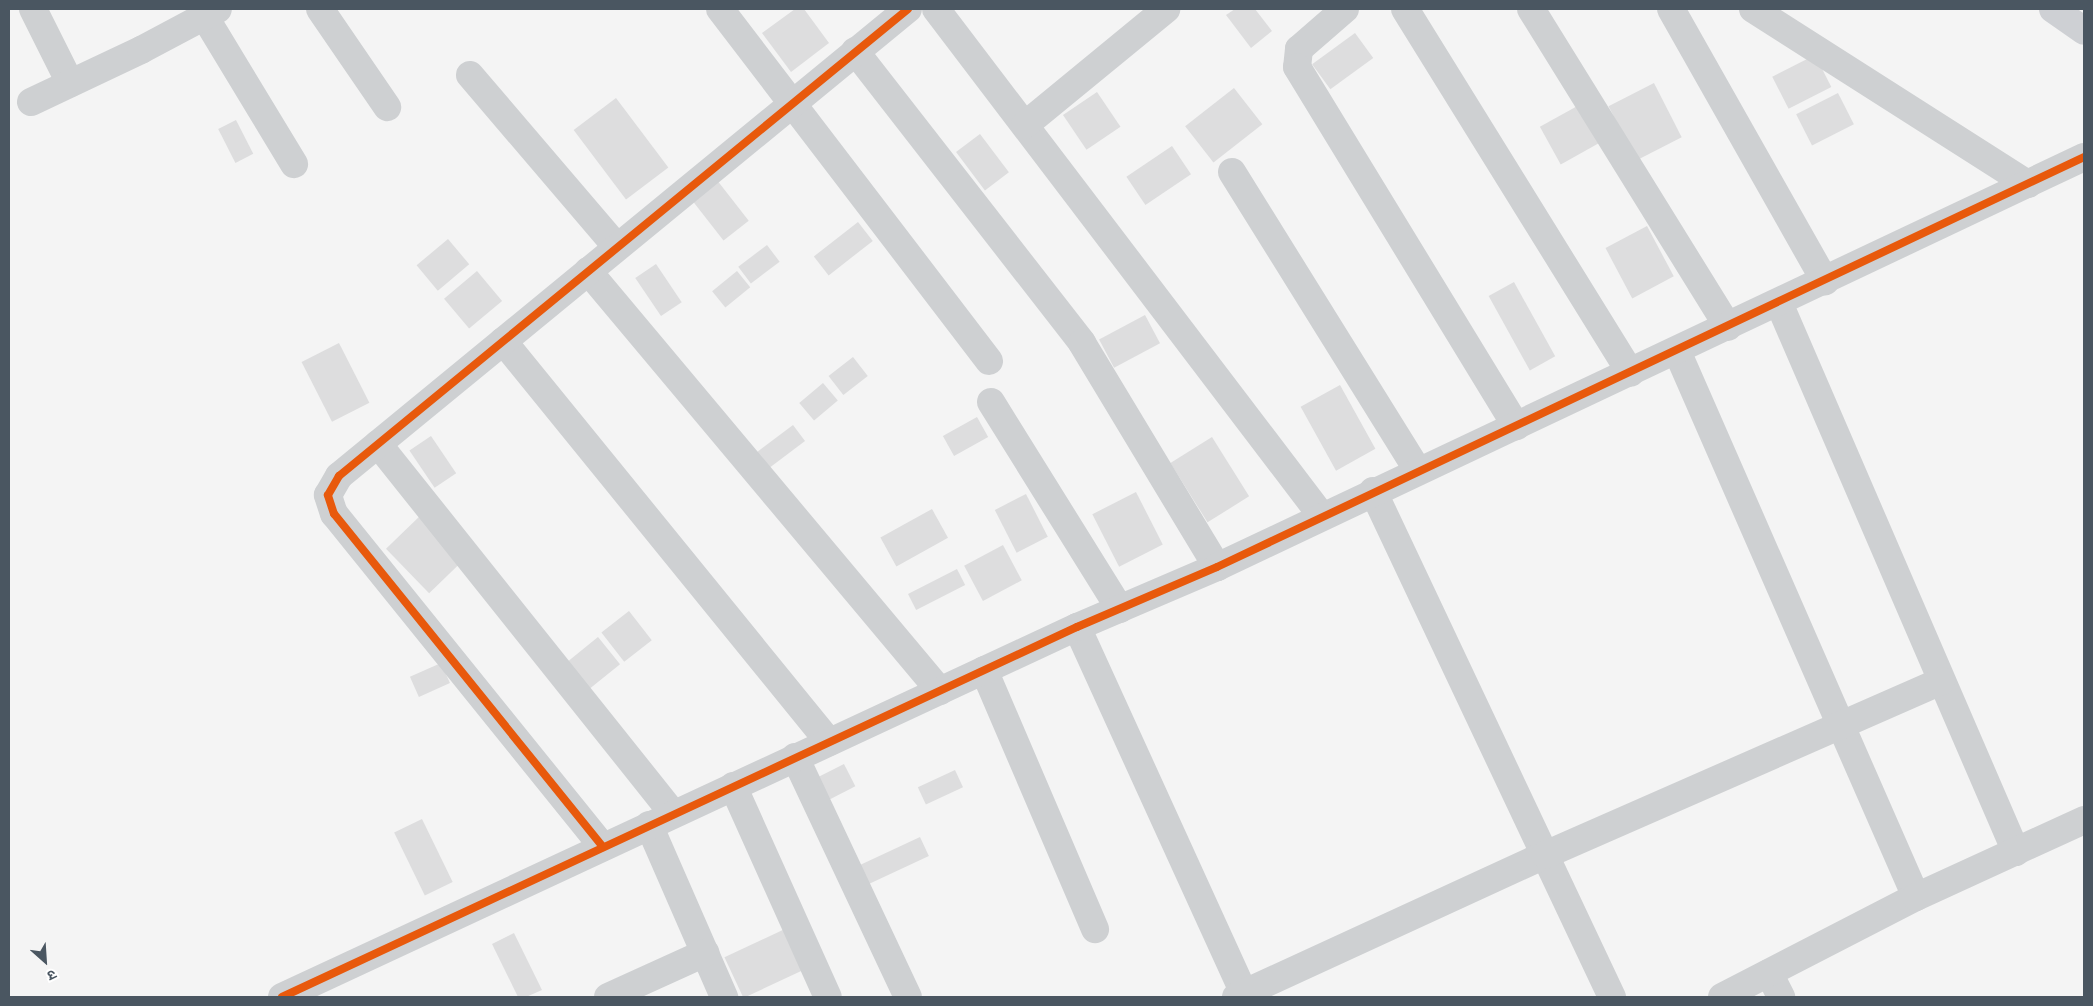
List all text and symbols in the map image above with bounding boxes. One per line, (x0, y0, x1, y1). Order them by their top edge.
north arrow (20, 936, 70, 986)
text: उ (44, 965, 59, 984)

